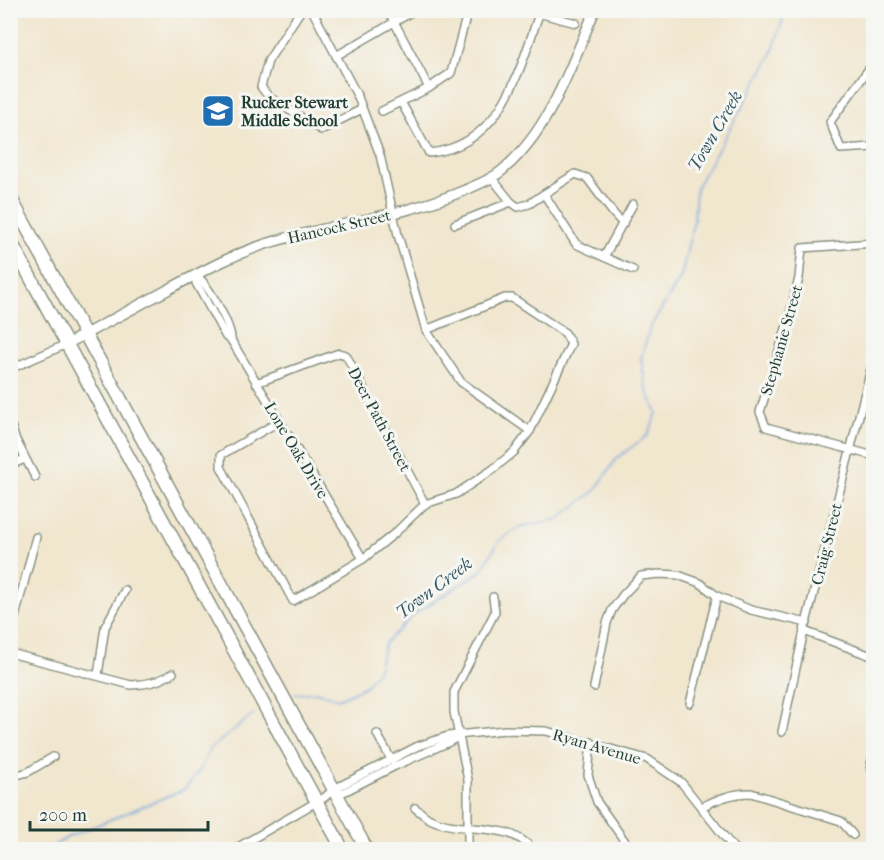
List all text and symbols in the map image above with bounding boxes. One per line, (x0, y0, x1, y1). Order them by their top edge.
water label: Town Creek (684, 87, 747, 175)
school or university icon: Rucker Stewart Middle School (200, 93, 236, 129)
place label: Rucker Stewart Middle School (240, 93, 348, 130)
street label: Hancock Street (286, 205, 393, 248)
street label: Stephanie Street (757, 282, 806, 398)
street label: Deer Path Street (344, 364, 415, 475)
street label: Lone Oak Drive (260, 399, 333, 502)
street label: Craig Street (807, 501, 846, 587)
water label: Town Creek (392, 553, 476, 624)
street label: Ryan Avenue (550, 725, 643, 768)
scale bar (30, 794, 208, 832)
text: 200 m (39, 805, 87, 826)

